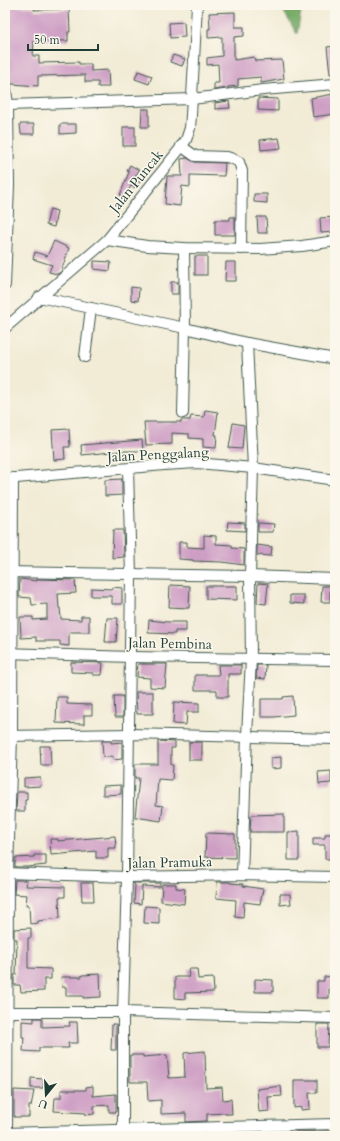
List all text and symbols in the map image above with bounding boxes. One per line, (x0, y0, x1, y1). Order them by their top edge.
scale bar (28, 26, 98, 52)
text: 50 m (34, 32, 61, 48)
street label: Jalan Puncak (104, 145, 168, 218)
street label: Jalan Penggalang (105, 442, 210, 467)
street label: Jalan Pembina (126, 633, 212, 654)
street label: Jalan Pramuka (126, 852, 212, 873)
north arrow (26, 1075, 66, 1115)
text: U (36, 1096, 50, 1113)

